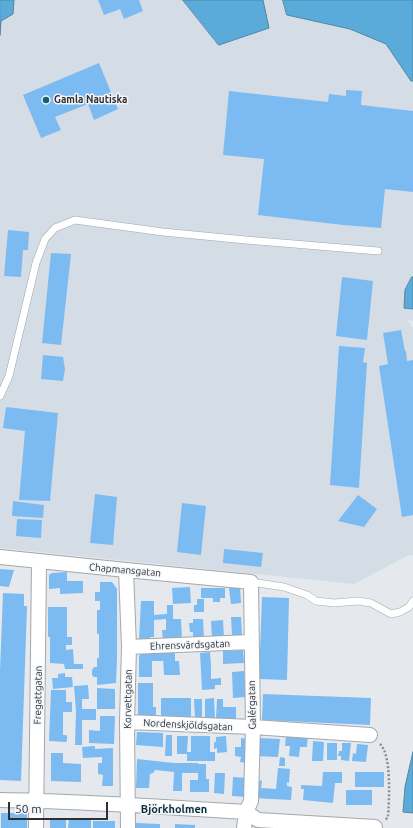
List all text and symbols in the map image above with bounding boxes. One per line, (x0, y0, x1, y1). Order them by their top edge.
place label: Gamla Nautiska (54, 94, 127, 106)
marker: Gamla Nautiska (41, 95, 51, 105)
street label: Chapmansgatan (88, 561, 162, 579)
street label: Ehrensvärdsgatan (150, 638, 230, 652)
street label: Fregattgatan (31, 666, 45, 724)
street label: Korvettgatan (121, 669, 135, 729)
street label: Galérgatan (246, 680, 258, 730)
street label: Nordenskjöldsgatan (143, 717, 233, 733)
scale bar (10, 794, 110, 820)
text: 50 m (15, 802, 42, 815)
district label: Björkholmen (141, 802, 207, 816)

